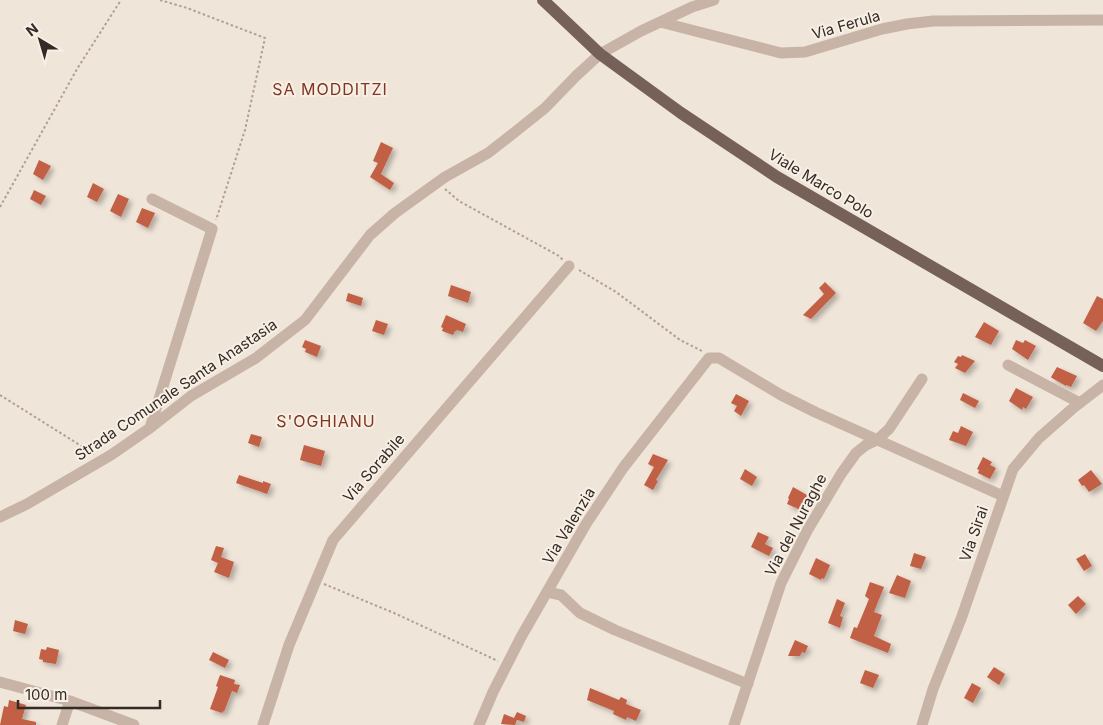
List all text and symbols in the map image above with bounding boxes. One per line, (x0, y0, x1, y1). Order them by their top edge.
street label: Via Ferula (810, 6, 882, 43)
north arrow (15, 15, 65, 65)
text: N (22, 19, 41, 39)
district label: SA MODDITZI (272, 79, 388, 99)
street label: Viale Marco Polo (765, 145, 877, 222)
street label: Strada Comunale Santa Anastasia (71, 315, 280, 464)
district label: S'OGHIANU (276, 411, 376, 431)
street label: Via Sorabile (339, 430, 409, 506)
street label: Via del Nuraghe (761, 470, 831, 579)
street label: Via Valenzia (538, 484, 599, 568)
street label: Via Sirai (955, 504, 992, 564)
scale bar (18, 678, 160, 710)
text: 100 m (25, 685, 67, 704)

